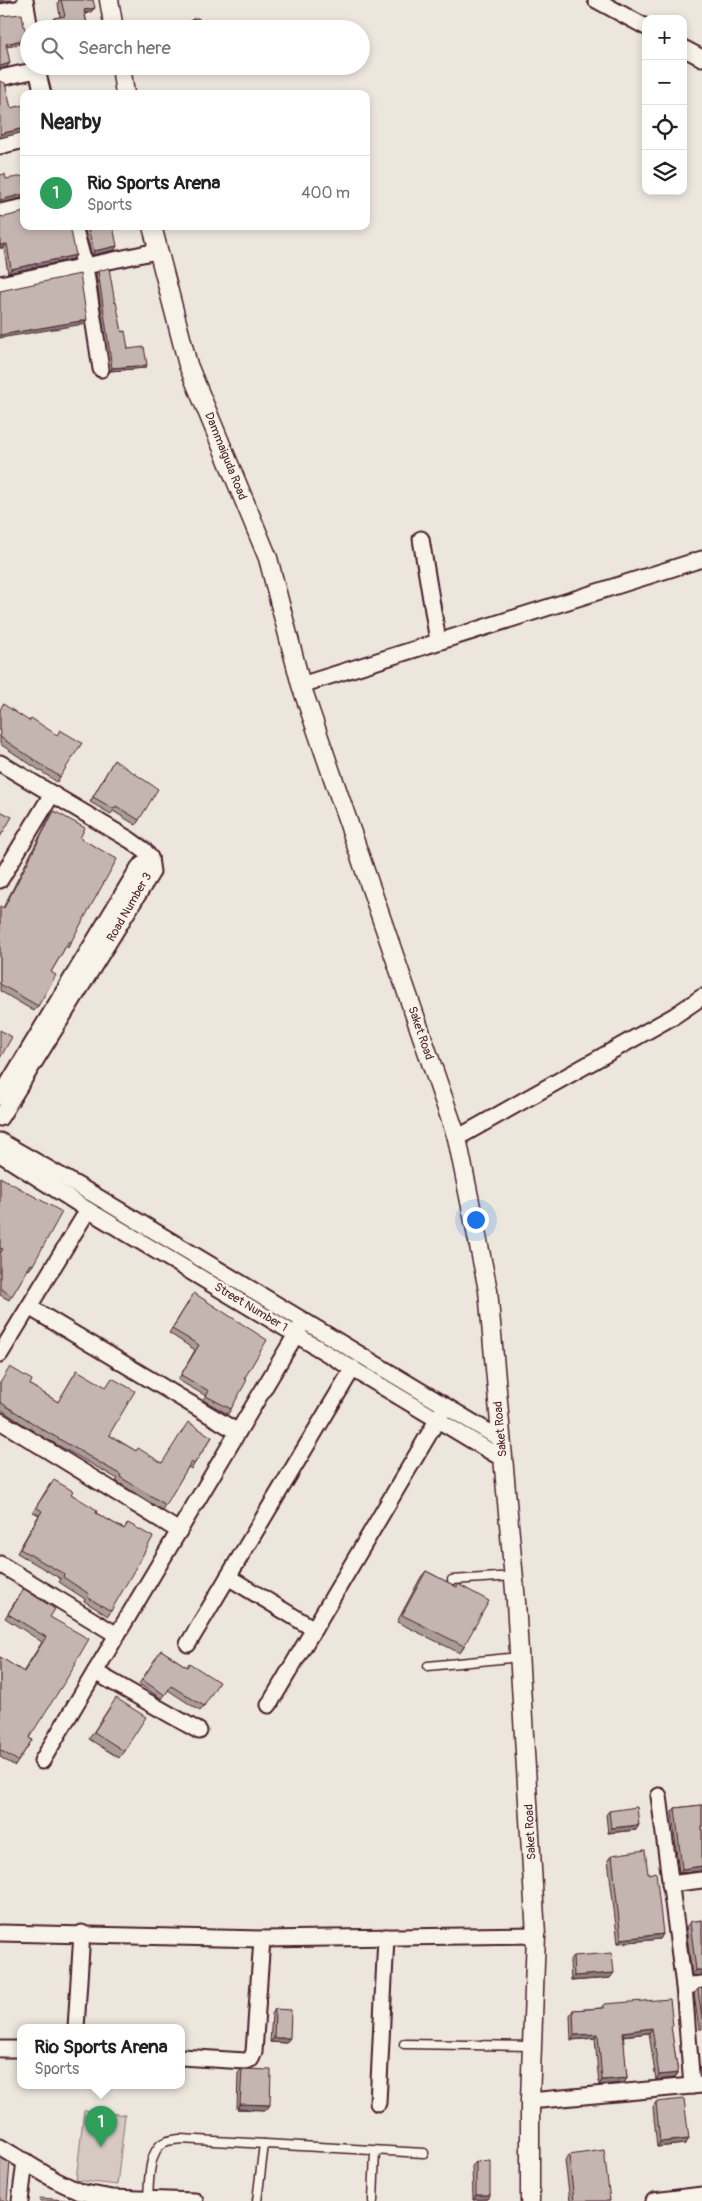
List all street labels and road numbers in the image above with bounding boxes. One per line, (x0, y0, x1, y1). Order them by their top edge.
street label: Dammaiguda Road (201, 410, 250, 502)
street label: Road Number 3 (104, 870, 155, 944)
street label: Saket Road (404, 1004, 437, 1062)
street label: Street Number 1 (211, 1280, 290, 1335)
street label: Saket Road (491, 1400, 510, 1457)
street label: Saket Road (522, 1804, 539, 1860)

